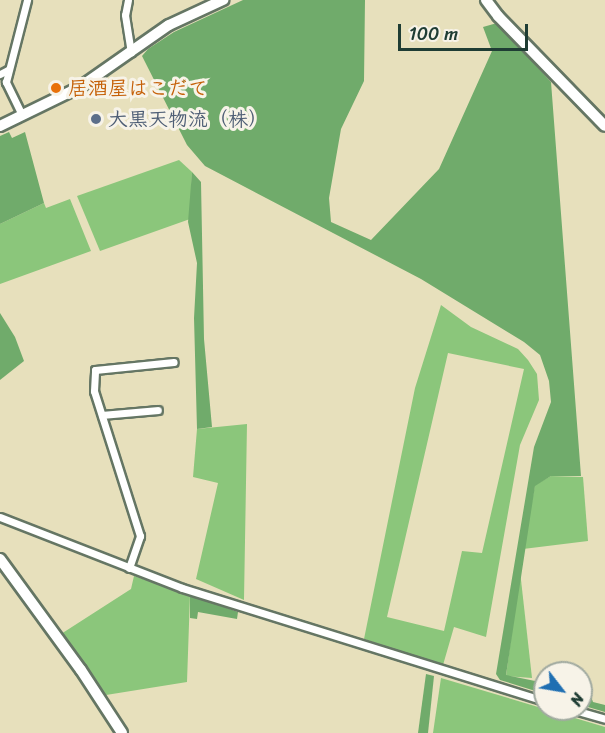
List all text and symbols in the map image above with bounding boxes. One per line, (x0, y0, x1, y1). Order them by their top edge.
scale bar (401, 12, 532, 50)
text: 100 m (409, 18, 458, 50)
place label: 居酒屋はこだて (68, 76, 208, 100)
marker: 居酒屋はこだて (49, 81, 63, 95)
place label: 大黒天物流（株） (108, 107, 268, 131)
marker: 大黒天物流（株） (89, 112, 103, 126)
north arrow (533, 661, 593, 721)
text: N (562, 687, 592, 712)

